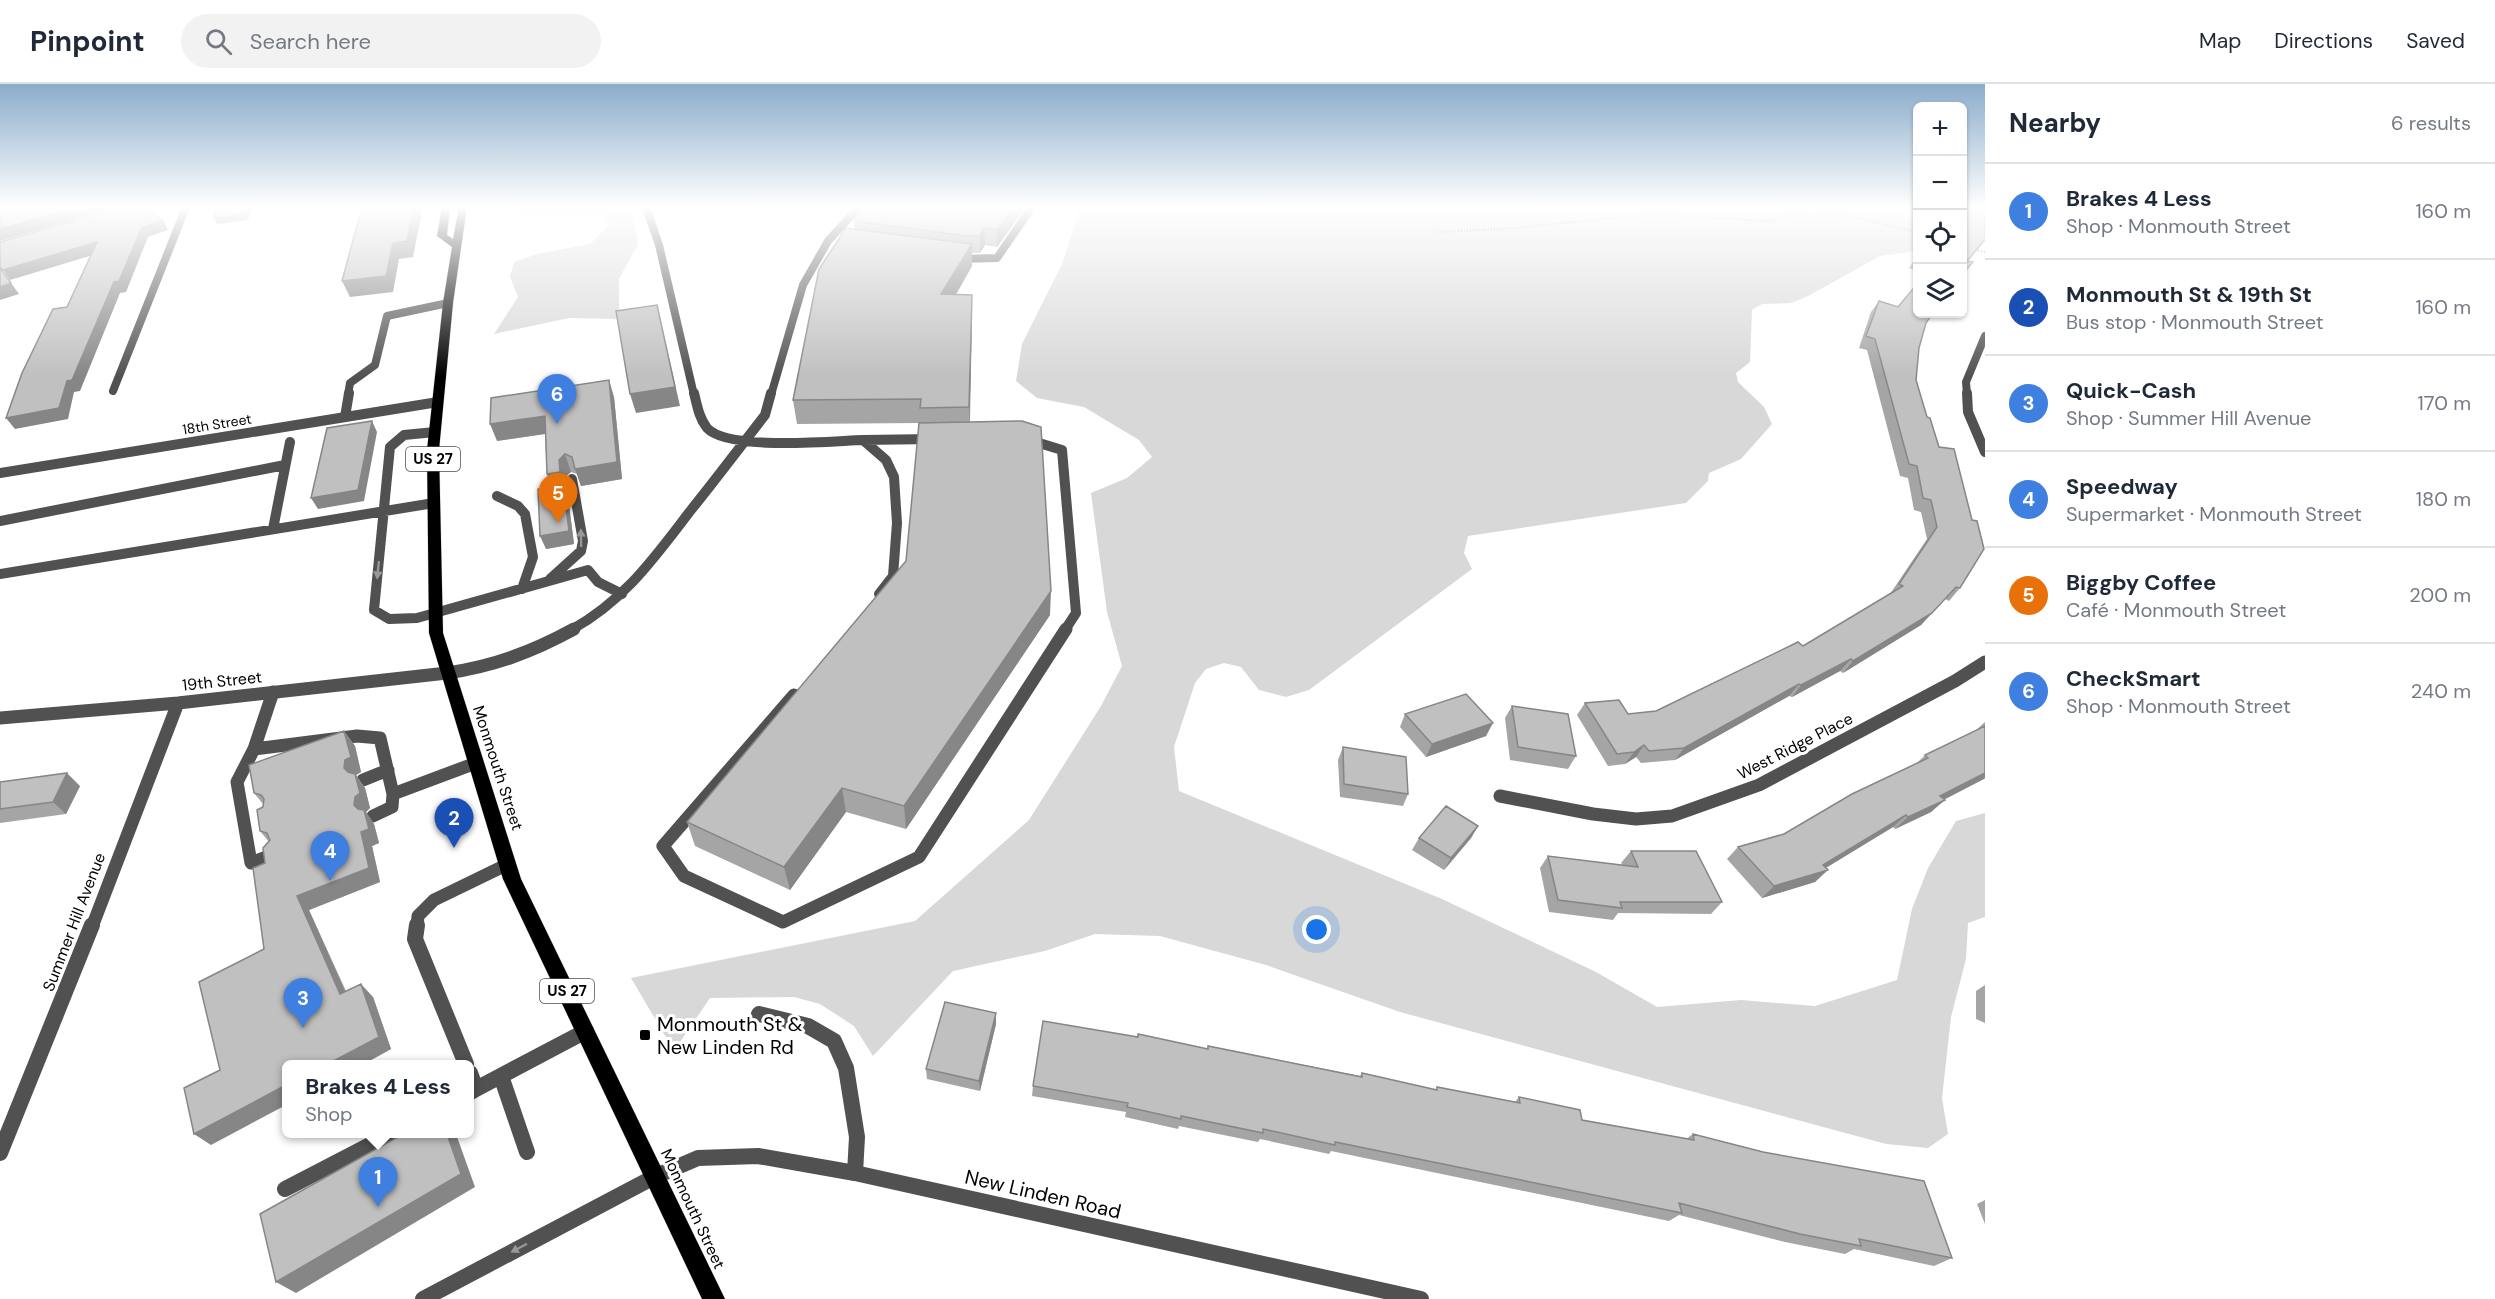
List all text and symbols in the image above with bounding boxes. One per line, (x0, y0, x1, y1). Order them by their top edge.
search box (181, 14, 601, 68)
text: Pinpoint (30, 23, 145, 60)
icon: search (202, 25, 235, 58)
text: Search here (250, 27, 371, 56)
text: Map (2199, 27, 2241, 55)
text: Directions (2274, 27, 2373, 55)
text: Saved (2406, 27, 2465, 55)
map controls (1913, 102, 1967, 318)
button: + (1913, 102, 1967, 156)
text: Nearby (2009, 106, 2101, 140)
text: 6 results (2391, 110, 2471, 136)
button: − (1913, 156, 1967, 210)
text: Brakes 4 Less (2066, 184, 2212, 213)
text: 1 (2025, 198, 2032, 224)
text: 160 m (2415, 198, 2471, 224)
button: locate (1913, 210, 1967, 264)
text: Shop · Monmouth Street (2066, 213, 2291, 239)
button: layers (1913, 264, 1967, 318)
text: Monmouth St & 19th St (2066, 280, 2312, 309)
text: 2 (2023, 294, 2034, 320)
text: 160 m (2415, 294, 2471, 320)
text: Bus stop · Monmouth Street (2066, 309, 2324, 335)
pin: 6 (538, 374, 576, 424)
text: Quick-Cash (2066, 376, 2196, 405)
text: 3 (2022, 390, 2035, 416)
text: 170 m (2418, 390, 2471, 416)
text: Shop · Summer Hill Avenue (2066, 405, 2311, 431)
street label: 18th Street (181, 410, 253, 438)
road number: US 27 (406, 447, 460, 471)
text: Speedway (2066, 472, 2178, 501)
pin: 5 (538, 474, 578, 523)
text: 4 (2022, 486, 2035, 512)
text: 180 m (2416, 486, 2471, 512)
text: Supermarket · Monmouth Street (2066, 501, 2362, 527)
one-way arrow (576, 529, 586, 548)
one-way arrow (373, 560, 383, 579)
text: Biggby Coffee (2066, 568, 2216, 597)
text: 5 (2022, 582, 2035, 608)
text: 200 m (2409, 582, 2471, 608)
text: Café · Monmouth Street (2066, 597, 2286, 623)
text: CheckSmart (2066, 664, 2201, 693)
street label: 19th Street (181, 666, 263, 696)
text: 6 (2022, 678, 2035, 704)
text: 240 m (2411, 678, 2471, 704)
text: Shop · Monmouth Street (2066, 693, 2291, 719)
street label: Monmouth Street (468, 703, 528, 833)
street label: West Ridge Place (1734, 708, 1856, 784)
pin: 2 (434, 798, 474, 848)
pin: 4 (310, 832, 350, 881)
street label: Summer Hill Avenue (38, 850, 110, 994)
your location (1302, 915, 1331, 944)
pin: 3 (284, 978, 322, 1028)
road number: US 27 (540, 979, 594, 1003)
place label: Monmouth St & New Linden Rd (657, 1011, 803, 1060)
marker: Monmouth St & New Linden Rd (638, 1028, 652, 1042)
popup (282, 1060, 474, 1138)
text: Brakes 4 Less (305, 1072, 451, 1101)
text: Shop (305, 1101, 353, 1127)
street label: Monmouth Street (656, 1146, 730, 1272)
pin: 1 (358, 1158, 398, 1207)
street label: New Linden Road (962, 1163, 1124, 1225)
one-way arrow (510, 1243, 527, 1253)

